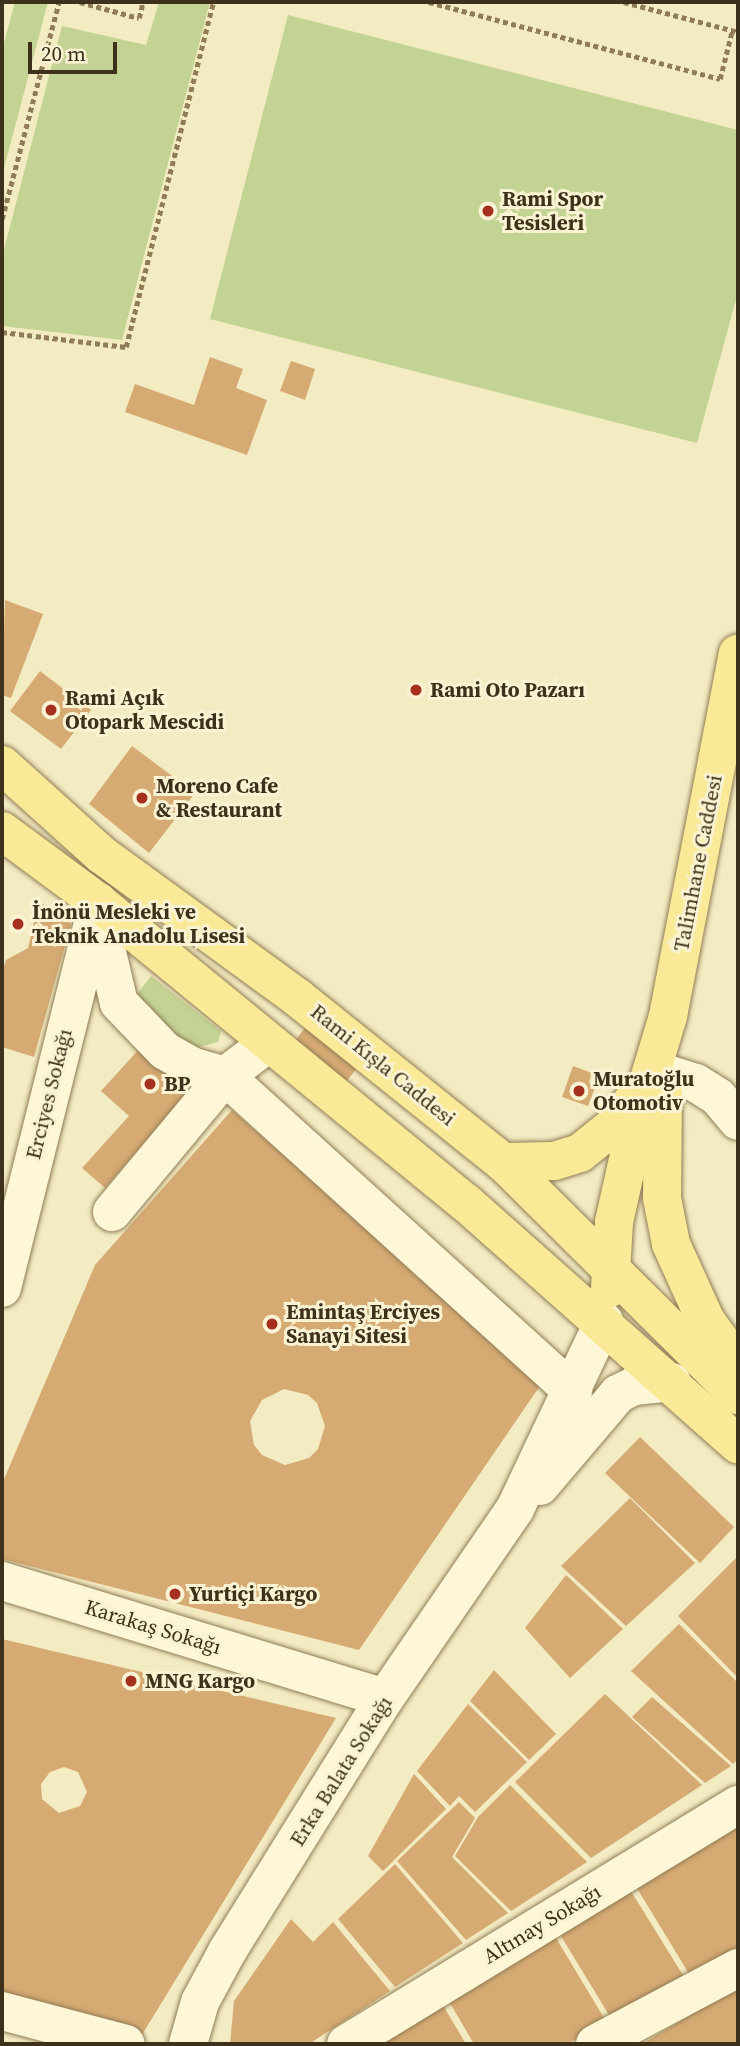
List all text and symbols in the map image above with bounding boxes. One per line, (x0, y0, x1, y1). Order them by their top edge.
scale bar (32, 28, 121, 72)
text: 20 m (41, 39, 86, 68)
place label: Rami Spor Tesisleri (502, 186, 603, 236)
marker: Rami Spor Tesisleri (480, 203, 496, 219)
place label: Rami Oto Pazarı (430, 677, 585, 703)
marker: Rami Oto Pazarı (408, 682, 424, 698)
place label: Rami Açık Otopark Mescidi (65, 685, 224, 735)
marker: Rami Açık Otopark Mescidi (43, 702, 59, 718)
place label: Moreno Cafe & Restaurant (156, 773, 282, 823)
street label: Talimhane Caddesi (669, 773, 727, 953)
marker: Moreno Cafe & Restaurant (134, 790, 150, 806)
place label: İnönü Mesleki ve Teknik Anadolu Lisesi (32, 899, 245, 949)
marker: İnönü Mesleki ve Teknik Anadolu Lisesi (10, 916, 26, 932)
street label: Rami Kışla Caddesi (306, 999, 460, 1131)
street label: Erciyes Sokağı (21, 1026, 77, 1162)
place label: Muratoğlu Otomotiv (593, 1066, 694, 1116)
place label: BP (164, 1071, 190, 1097)
marker: BP (142, 1076, 158, 1092)
marker: Muratoğlu Otomotiv (571, 1083, 587, 1099)
place label: Emintaş Erciyes Sanayi Sitesi (286, 1299, 440, 1349)
marker: Emintaş Erciyes Sanayi Sitesi (264, 1316, 280, 1332)
place label: Yurtiçi Kargo (189, 1581, 317, 1607)
marker: Yurtiçi Kargo (167, 1586, 183, 1602)
street label: Karakaş Sokağı (82, 1594, 224, 1660)
place label: MNG Kargo (145, 1668, 255, 1694)
marker: MNG Kargo (123, 1673, 139, 1689)
street label: Erka Balata Sokağı (285, 1691, 397, 1851)
street label: Altınay Sokağı (478, 1879, 606, 1969)

